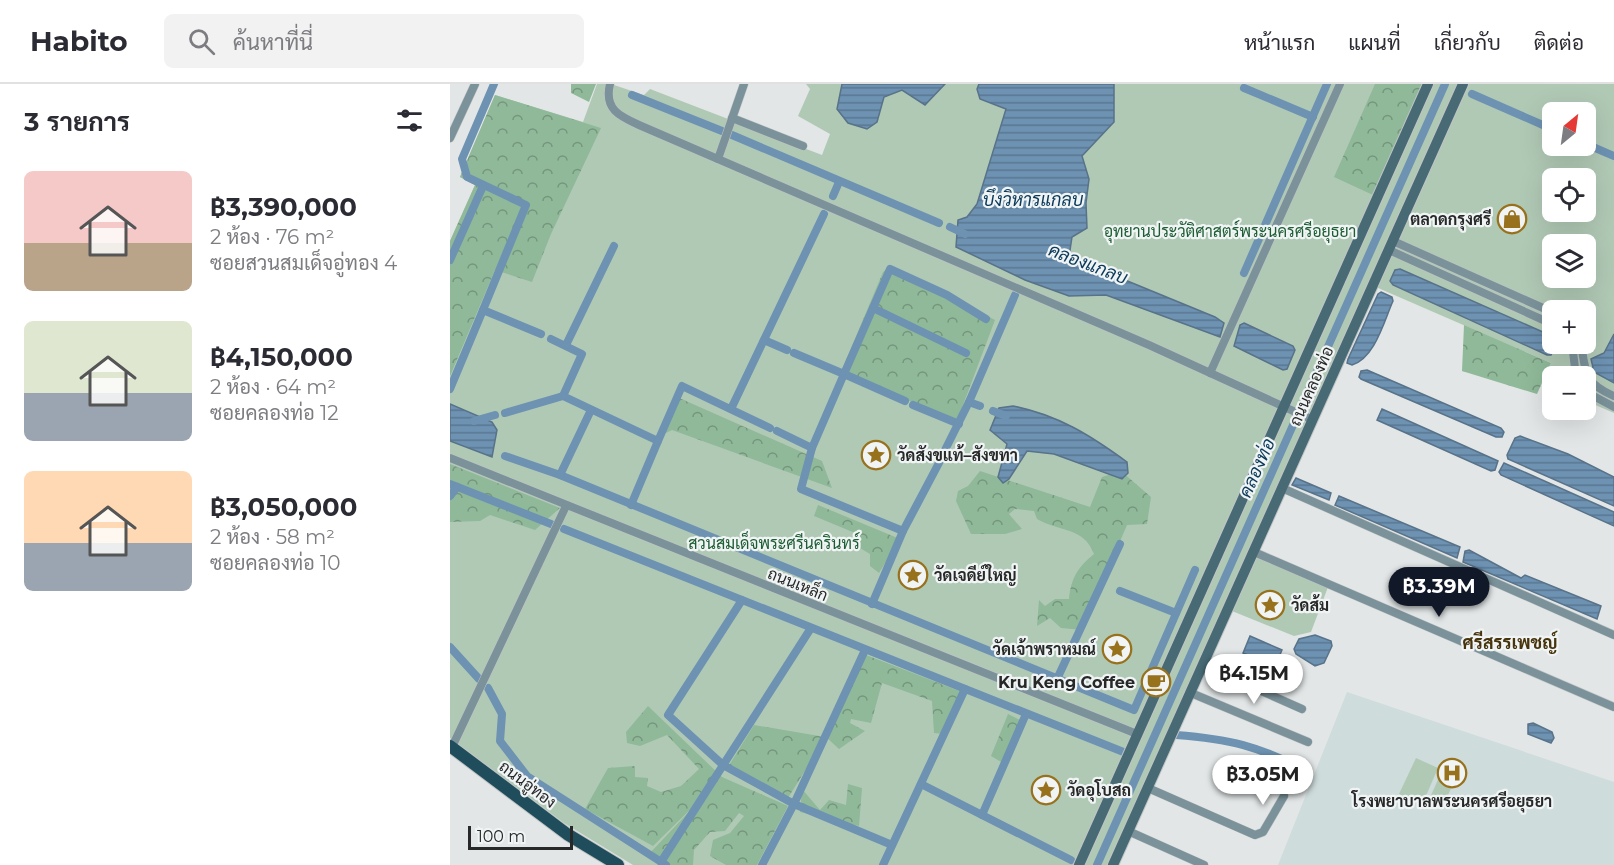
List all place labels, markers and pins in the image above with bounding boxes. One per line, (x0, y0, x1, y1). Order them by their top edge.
shop icon: ตลาดกรุงศรี (1496, 203, 1528, 235)
place label: ตลาดกรุงศรี (1410, 209, 1492, 231)
place icon: วัดสังขแท้–สังขทา (860, 439, 892, 471)
place label: วัดสังขแท้–สังขทา (897, 444, 1018, 465)
place icon: วัดเจดีย์ใหญ่ (897, 559, 929, 591)
place label: วัดเจดีย์ใหญ่ (934, 564, 1017, 586)
pin: ฿3.39M (1390, 567, 1488, 618)
place icon: วัดส้ม (1254, 589, 1286, 621)
place label: วัดส้ม (1291, 594, 1329, 615)
place icon: วัดเจ้าพราหมณ์ (1101, 633, 1133, 665)
place label: วัดเจ้าพราหมณ์ (993, 638, 1097, 659)
pin: ฿4.15M (1205, 654, 1303, 705)
cafe icon: Kru Keng Coffee (1140, 666, 1172, 698)
place label: Kru Keng Coffee (998, 673, 1135, 692)
pin: ฿3.05M (1214, 755, 1312, 806)
hospital icon: โรงพยาบาลพระนครศรีอยุธยา (1436, 757, 1468, 789)
place icon: วัดอุโบสถ (1030, 774, 1062, 806)
place label: วัดอุโบสถ (1067, 779, 1131, 802)
place label: โรงพยาบาลพระนครศรีอยุธยา (1351, 790, 1552, 813)

